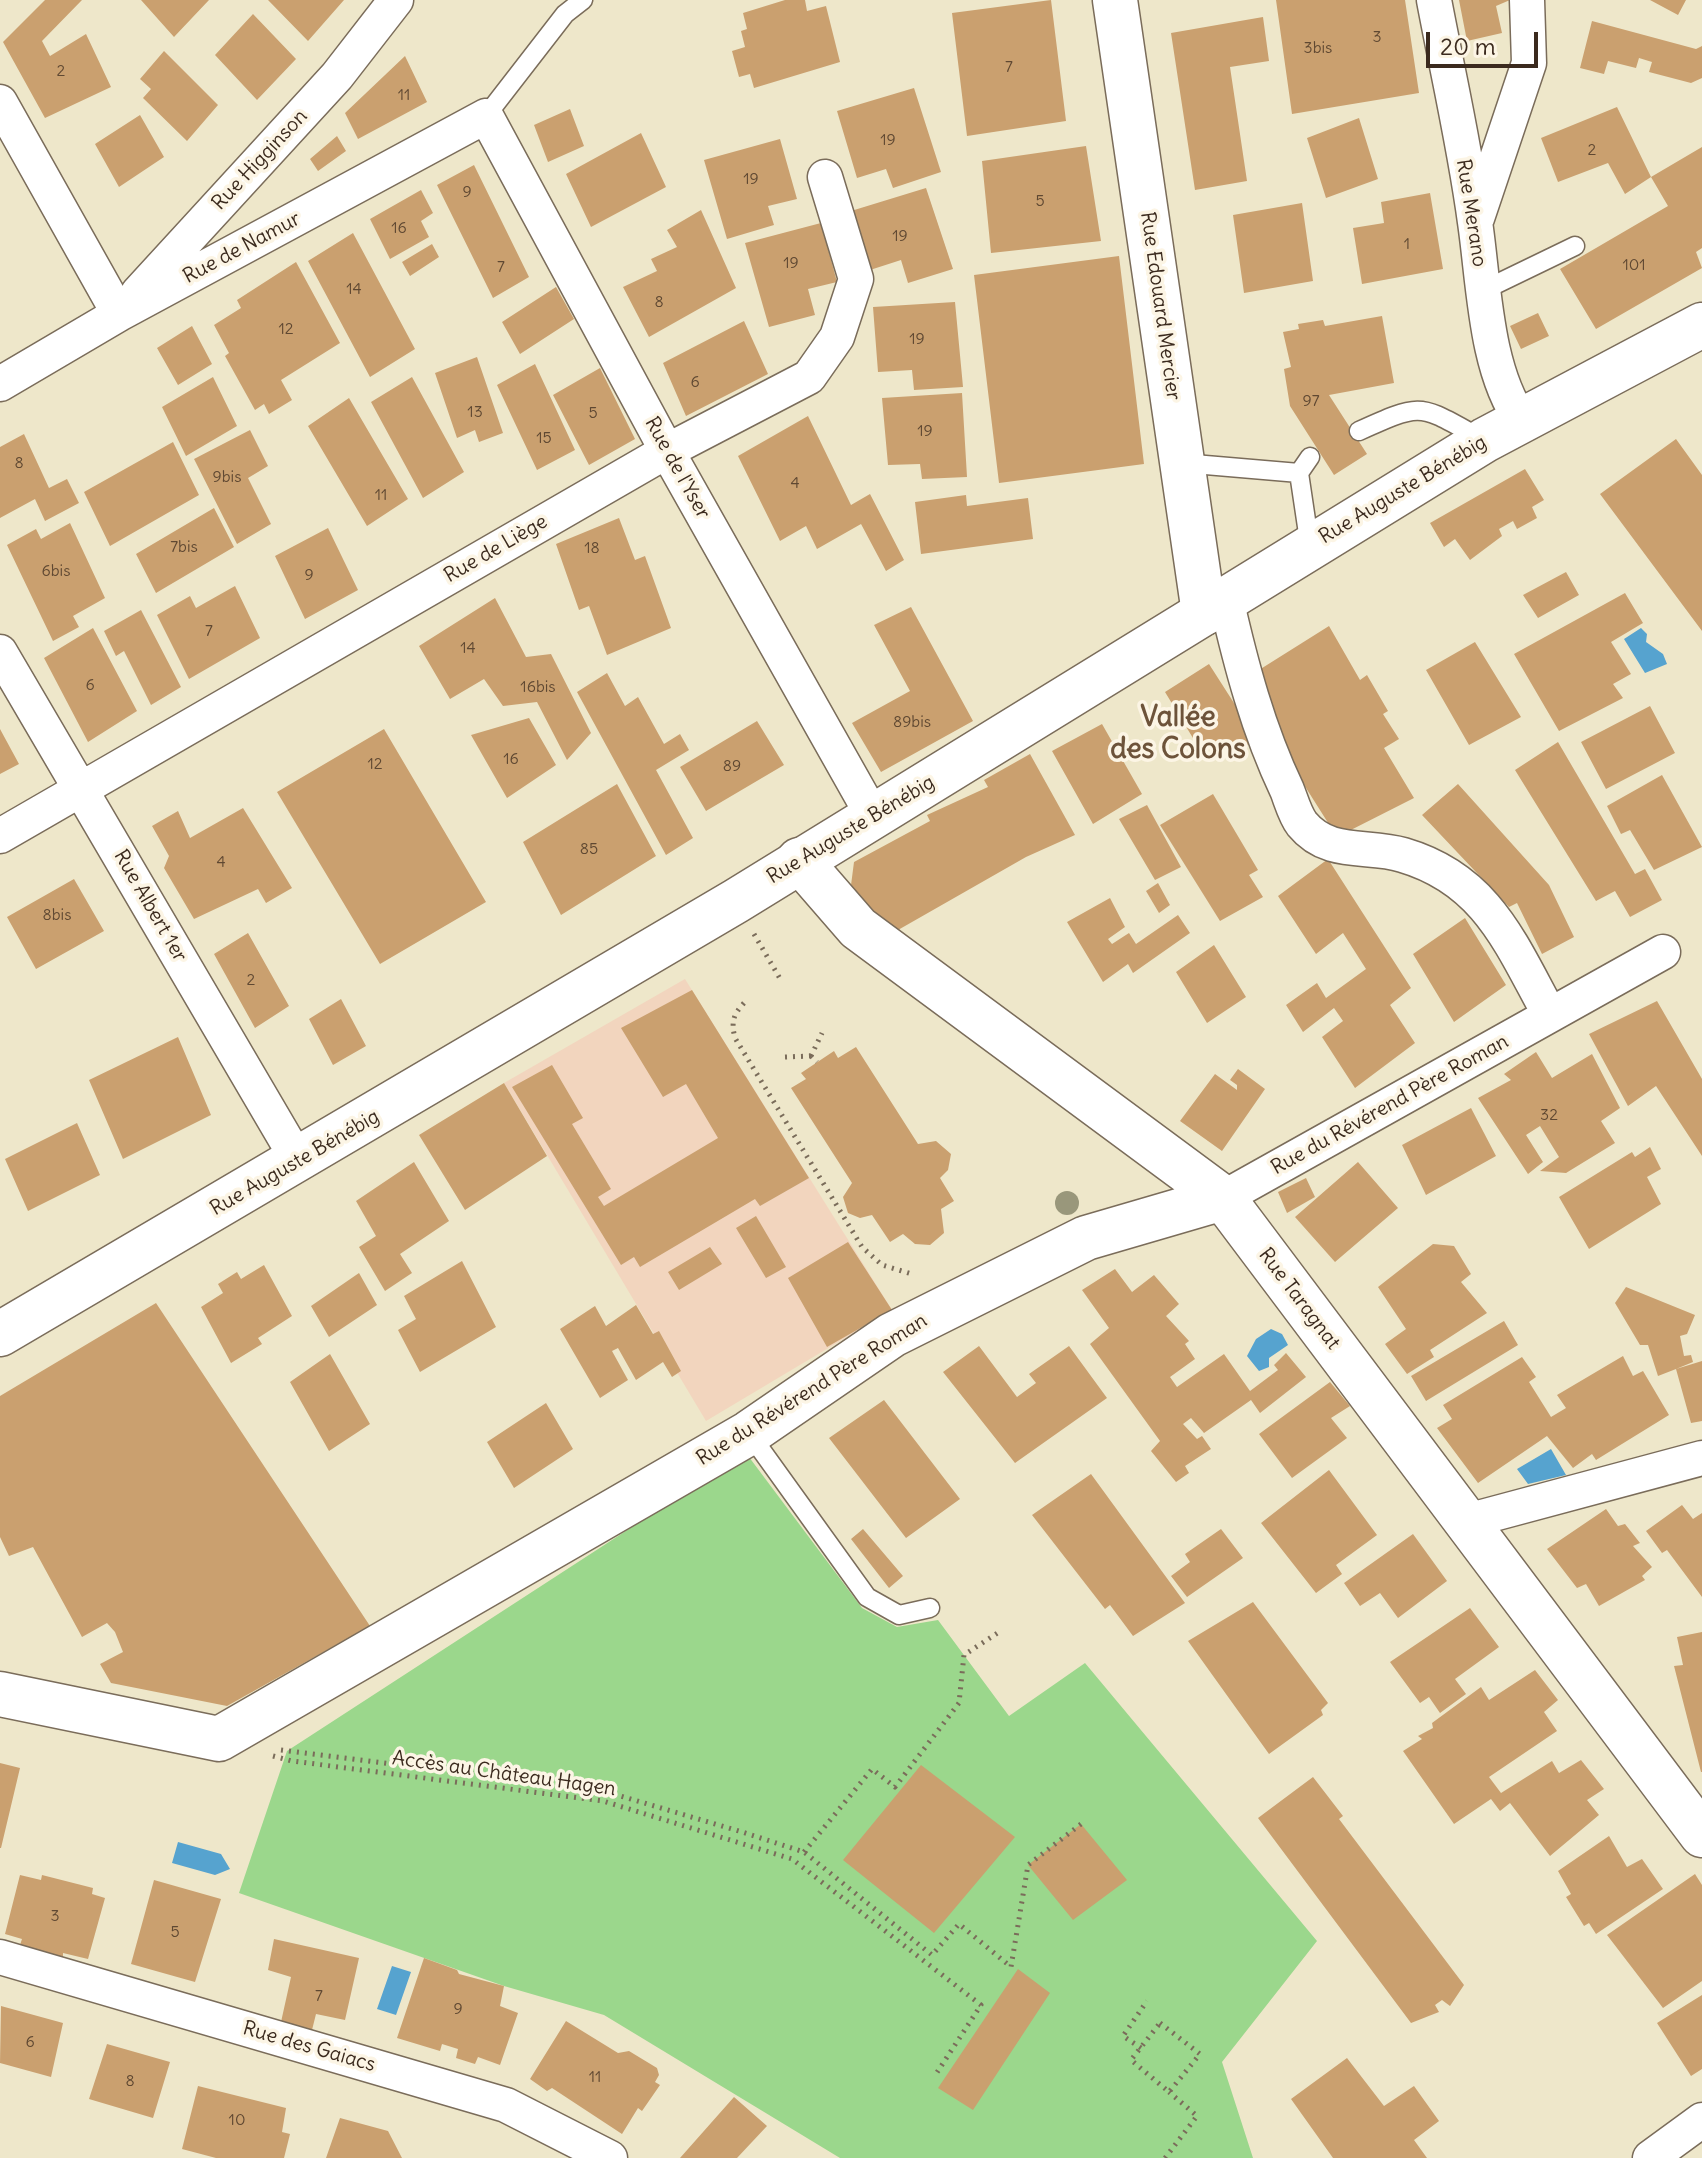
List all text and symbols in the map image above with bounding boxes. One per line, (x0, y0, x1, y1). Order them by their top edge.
scale bar (1430, 16, 1542, 66)
house number: 3 (1372, 27, 1382, 47)
text: 20 m (1440, 31, 1496, 61)
house number: 3bis (1304, 38, 1332, 58)
house number: 7 (1005, 57, 1013, 77)
house number: 2 (57, 61, 65, 81)
house number: 11 (398, 85, 410, 105)
street label: Rue Higginson (207, 105, 313, 215)
house number: 19 (880, 130, 896, 150)
house number: 2 (1588, 140, 1596, 160)
street label: Rue Merano (1451, 157, 1491, 269)
house number: 19 (743, 169, 759, 189)
house number: 9 (462, 182, 472, 202)
house number: 5 (1035, 191, 1045, 211)
street label: Rue de Namur (179, 207, 305, 289)
street label: Rue Edouard Mercier (1135, 210, 1185, 402)
house number: 16 (391, 218, 407, 238)
house number: 19 (892, 226, 908, 246)
house number: 1 (1404, 234, 1410, 254)
house number: 19 (783, 253, 799, 273)
house number: 101 (1622, 255, 1646, 275)
house number: 7 (497, 257, 505, 277)
house number: 14 (346, 279, 362, 299)
house number: 8 (654, 292, 664, 312)
house number: 12 (278, 319, 294, 339)
house number: 19 (909, 329, 925, 349)
house number: 6 (690, 372, 700, 392)
house number: 97 (1302, 391, 1320, 411)
house number: 13 (467, 402, 483, 422)
house number: 5 (588, 403, 598, 423)
street label: Rue de l'Yser (639, 413, 715, 523)
house number: 19 (917, 421, 933, 441)
house number: 15 (536, 428, 552, 448)
street label: Rue Auguste Bénébig (1315, 431, 1491, 549)
house number: 8 (14, 453, 24, 473)
house number: 9bis (213, 467, 241, 487)
house number: 4 (790, 473, 800, 493)
house number: 11 (375, 485, 387, 505)
street label: Rue de Liège (440, 510, 552, 588)
house number: 7bis (170, 537, 198, 557)
house number: 18 (584, 538, 600, 558)
house number: 6bis (42, 561, 70, 581)
house number: 9 (304, 565, 314, 585)
house number: 7 (205, 621, 213, 641)
house number: 14 (460, 638, 476, 658)
house number: 6 (85, 675, 95, 695)
house number: 16bis (520, 677, 556, 697)
district label: Vallée des Colons (1110, 701, 1246, 767)
house number: 89bis (893, 712, 931, 732)
house number: 16 (503, 749, 519, 769)
house number: 12 (367, 754, 383, 774)
house number: 89 (723, 756, 741, 776)
street label: Rue Auguste Bénébig (763, 771, 939, 889)
house number: 85 (580, 839, 598, 859)
street label: Rue Albert 1er (108, 846, 192, 966)
house number: 4 (216, 852, 226, 872)
house number: 8bis (43, 905, 71, 925)
house number: 2 (247, 970, 255, 990)
street label: Rue du Révérend Père Roman (1267, 1030, 1513, 1180)
street label: Rue Auguste Bénébig (206, 1105, 384, 1221)
house number: 32 (1540, 1105, 1558, 1125)
street label: Rue Taragnat (1253, 1244, 1345, 1354)
street label: Rue du Révérend Père Roman (692, 1309, 932, 1471)
street label: Accès au Château Hagen (391, 1746, 617, 1802)
house number: 3 (50, 1906, 60, 1926)
house number: 5 (170, 1922, 180, 1942)
house number: 7 (315, 1986, 323, 2006)
house number: 9 (453, 1999, 463, 2019)
street label: Rue des Gaiacs (240, 2017, 378, 2077)
house number: 6 (25, 2032, 35, 2052)
house number: 11 (589, 2067, 601, 2087)
house number: 8 (125, 2071, 135, 2091)
house number: 10 (229, 2110, 245, 2130)

